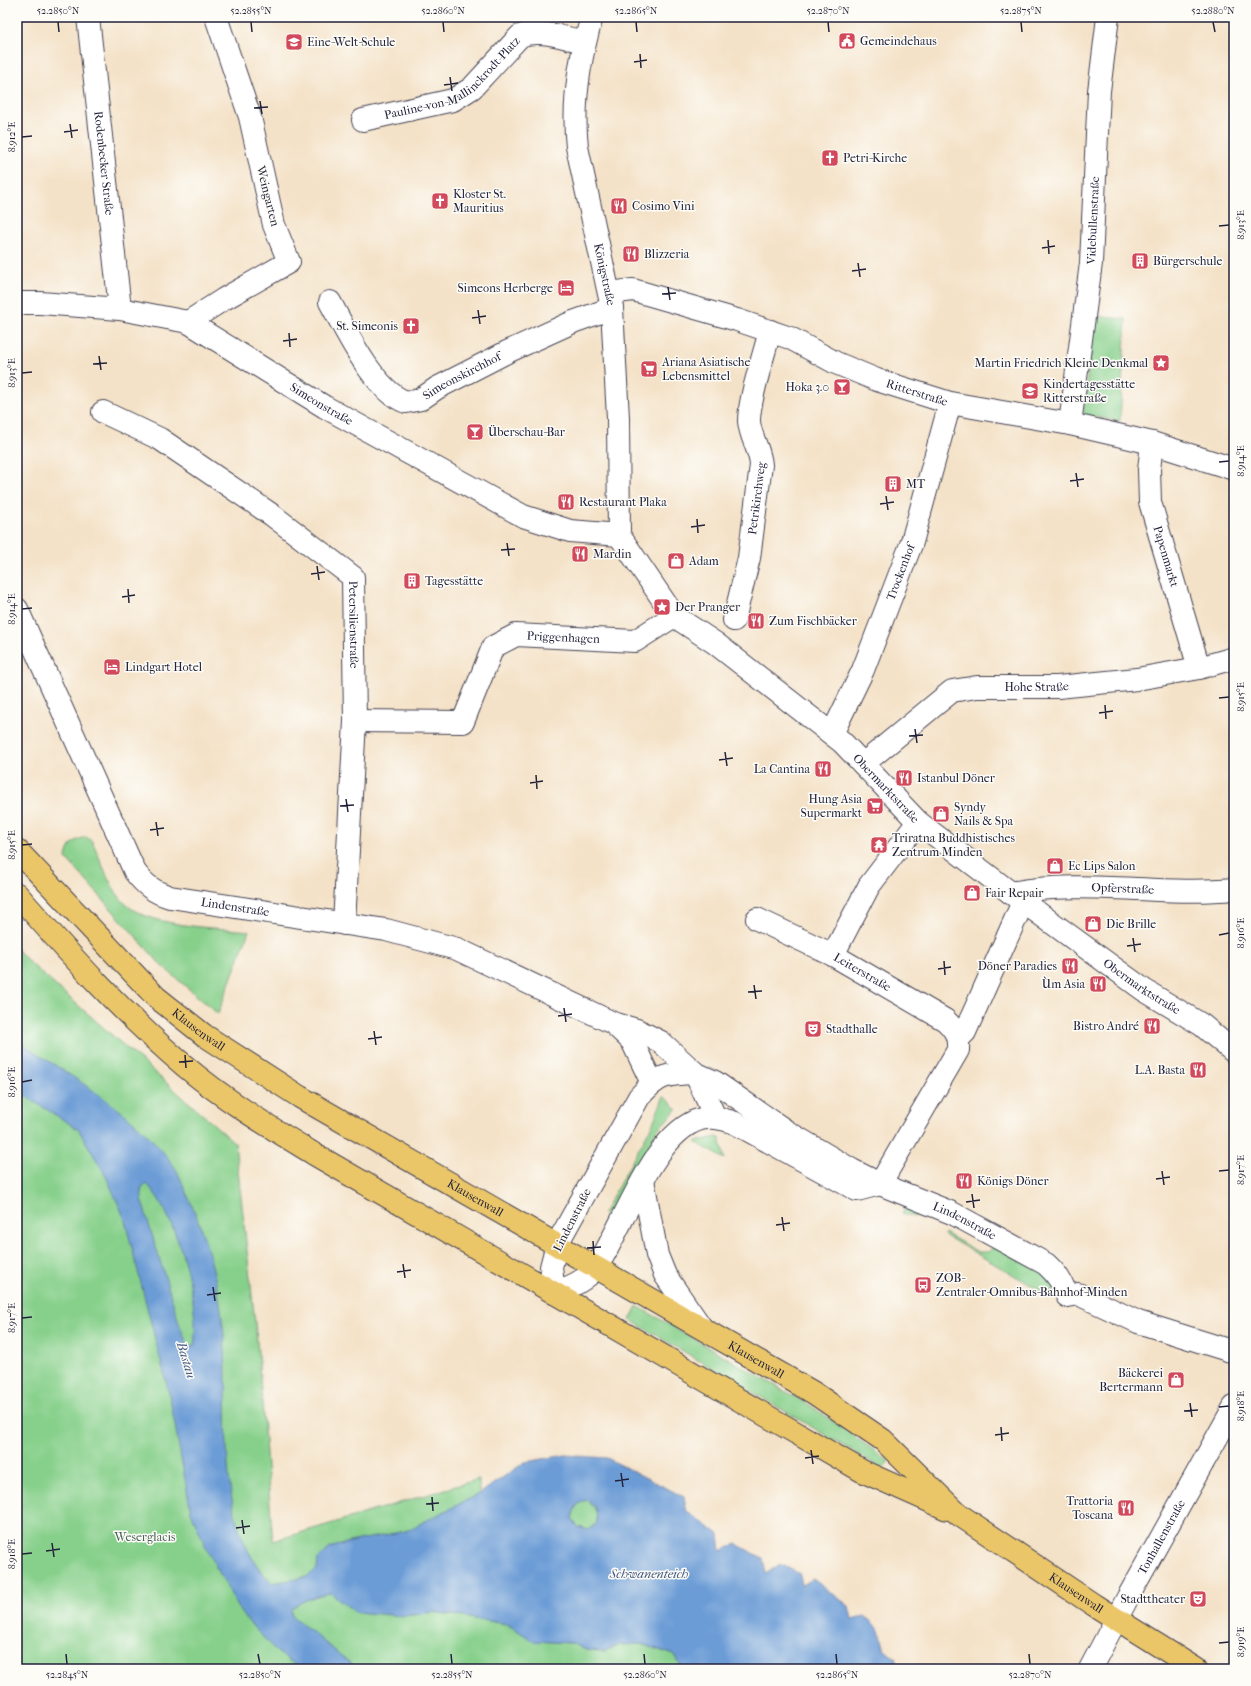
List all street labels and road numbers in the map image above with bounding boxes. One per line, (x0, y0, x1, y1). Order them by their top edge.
street label: Pauline-von-Mallinckrodt-Platz (383, 33, 523, 122)
street label: Rodenbecker Straße (91, 110, 117, 216)
street label: Weingarten (253, 163, 282, 228)
street label: Videbullenstraße (1084, 176, 1102, 266)
street label: Königstraße (591, 242, 618, 307)
street label: Simeonskirchhof (420, 348, 506, 403)
street label: Ritterstraße (884, 376, 949, 409)
street label: Simeonstraße (287, 380, 355, 428)
street label: Petrikirchweg (745, 460, 768, 536)
street label: Papenmarkt (1150, 524, 1182, 589)
street label: Trockenhof (883, 539, 919, 602)
street label: Petersilienstraße (346, 581, 361, 669)
street label: Priggenhagen (526, 629, 600, 646)
street label: Hohe Straße (1004, 679, 1069, 694)
street label: Obermarktstraße (850, 751, 922, 826)
street label: Opferstraße (1091, 880, 1154, 897)
street label: Lindenstraße (200, 895, 270, 919)
street label: Leiterstraße (831, 950, 894, 994)
street label: Obermarktstraße (1100, 956, 1183, 1017)
street label: Klausenwall (169, 1005, 228, 1054)
street label: Klausenwall (445, 1176, 506, 1220)
street label: Lindenstraße (550, 1186, 594, 1254)
street label: Lindenstraße (931, 1199, 999, 1243)
street label: Klausenwall (725, 1338, 787, 1382)
street label: Tonhallenstraße (1135, 1497, 1188, 1577)
street label: Klausenwall (1046, 1570, 1107, 1617)

